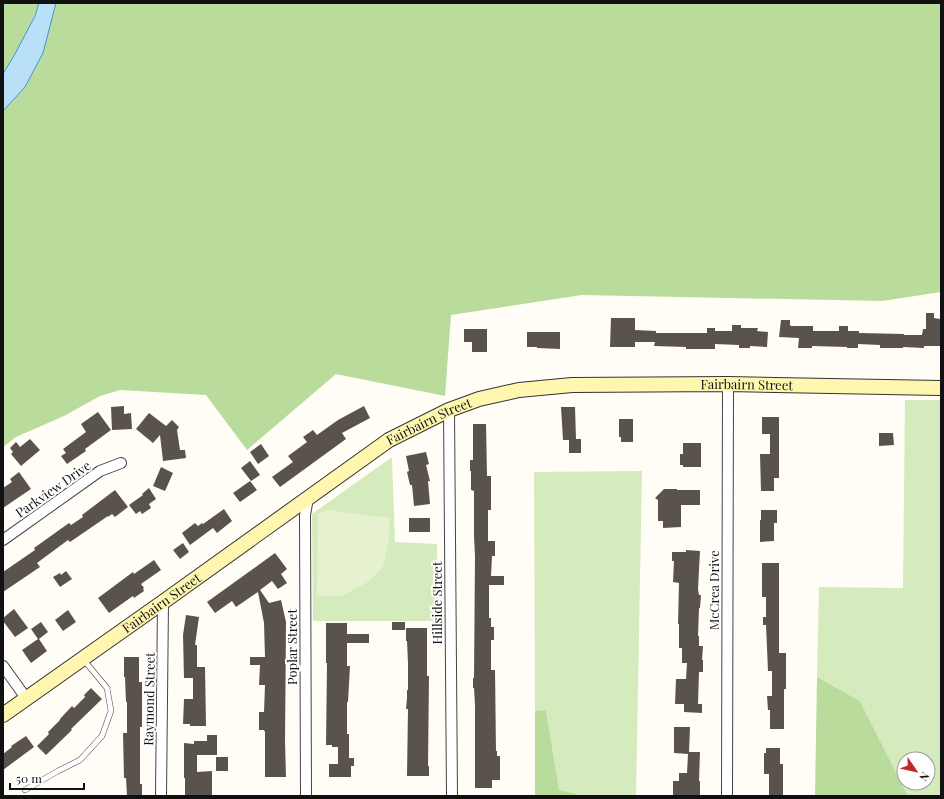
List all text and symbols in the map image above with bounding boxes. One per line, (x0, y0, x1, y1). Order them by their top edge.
street label: Fairbairn Street (701, 375, 794, 393)
street label: Fairbairn Street (383, 393, 474, 448)
street label: Parkview Drive (12, 456, 94, 521)
street label: McCrea Drive (705, 550, 722, 630)
street label: Hillside Street (428, 561, 445, 644)
street label: Fairbairn Street (119, 569, 204, 636)
street label: Poplar Street (283, 609, 300, 685)
street label: Raymond Street (139, 652, 158, 746)
north arrow (896, 751, 936, 791)
scale bar (10, 765, 84, 791)
text: N (916, 769, 933, 784)
text: 50 m (16, 770, 42, 786)

